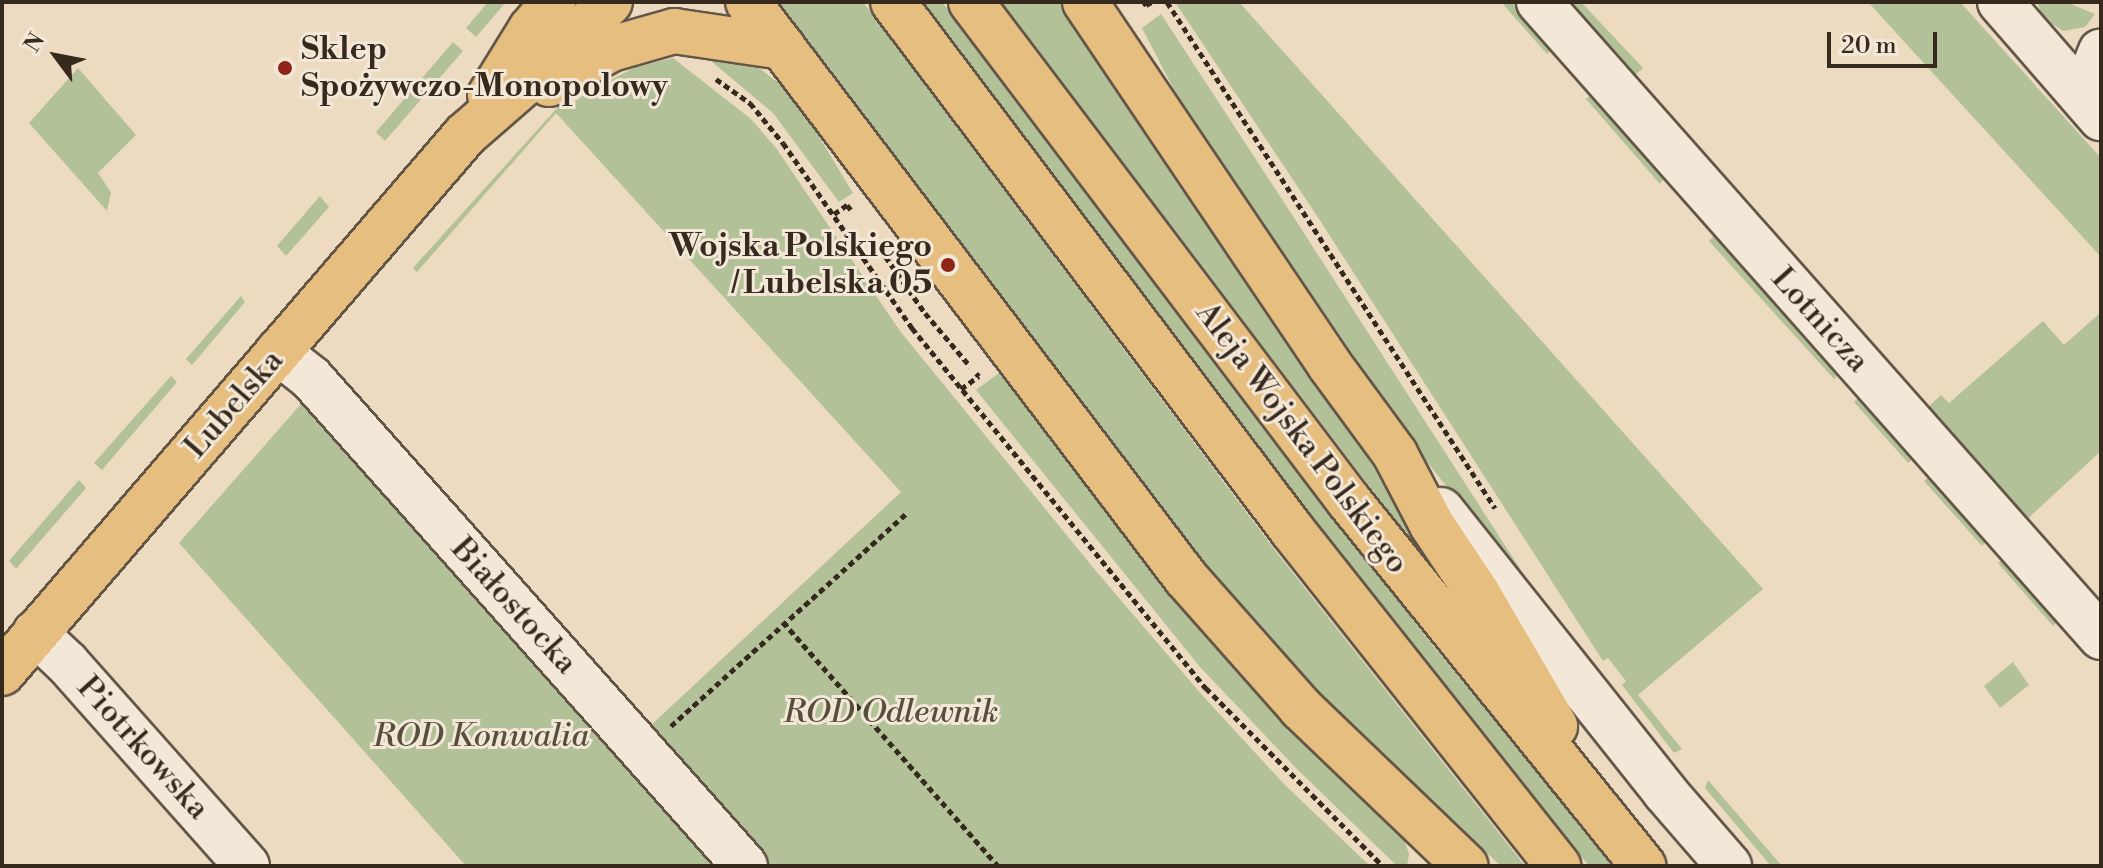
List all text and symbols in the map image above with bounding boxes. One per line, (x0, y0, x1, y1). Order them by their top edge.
north arrow (16, 16, 96, 96)
scale bar (1831, 16, 1941, 66)
text: N (19, 28, 51, 58)
place label: Sklep Spożywczo-Monopolowy (301, 31, 668, 106)
text: 20 m (1841, 31, 1897, 61)
marker: Sklep Spożywczo-Monopolowy (276, 59, 294, 77)
place label: Wojska Polskiego / Lubelska 05 (669, 228, 932, 303)
marker: Wojska Polskiego / Lubelska 05 (939, 256, 957, 274)
street label: Lotnicza (1763, 260, 1877, 380)
street label: Aleja Wojska Polskiego (1187, 295, 1417, 581)
street label: Lubelska (176, 342, 292, 466)
street label: Białostocka (443, 530, 585, 682)
street label: Piotrkowska (69, 669, 217, 827)
park label: ROD Odlewnik (784, 693, 998, 731)
park label: ROD Konwalia (373, 717, 589, 755)

